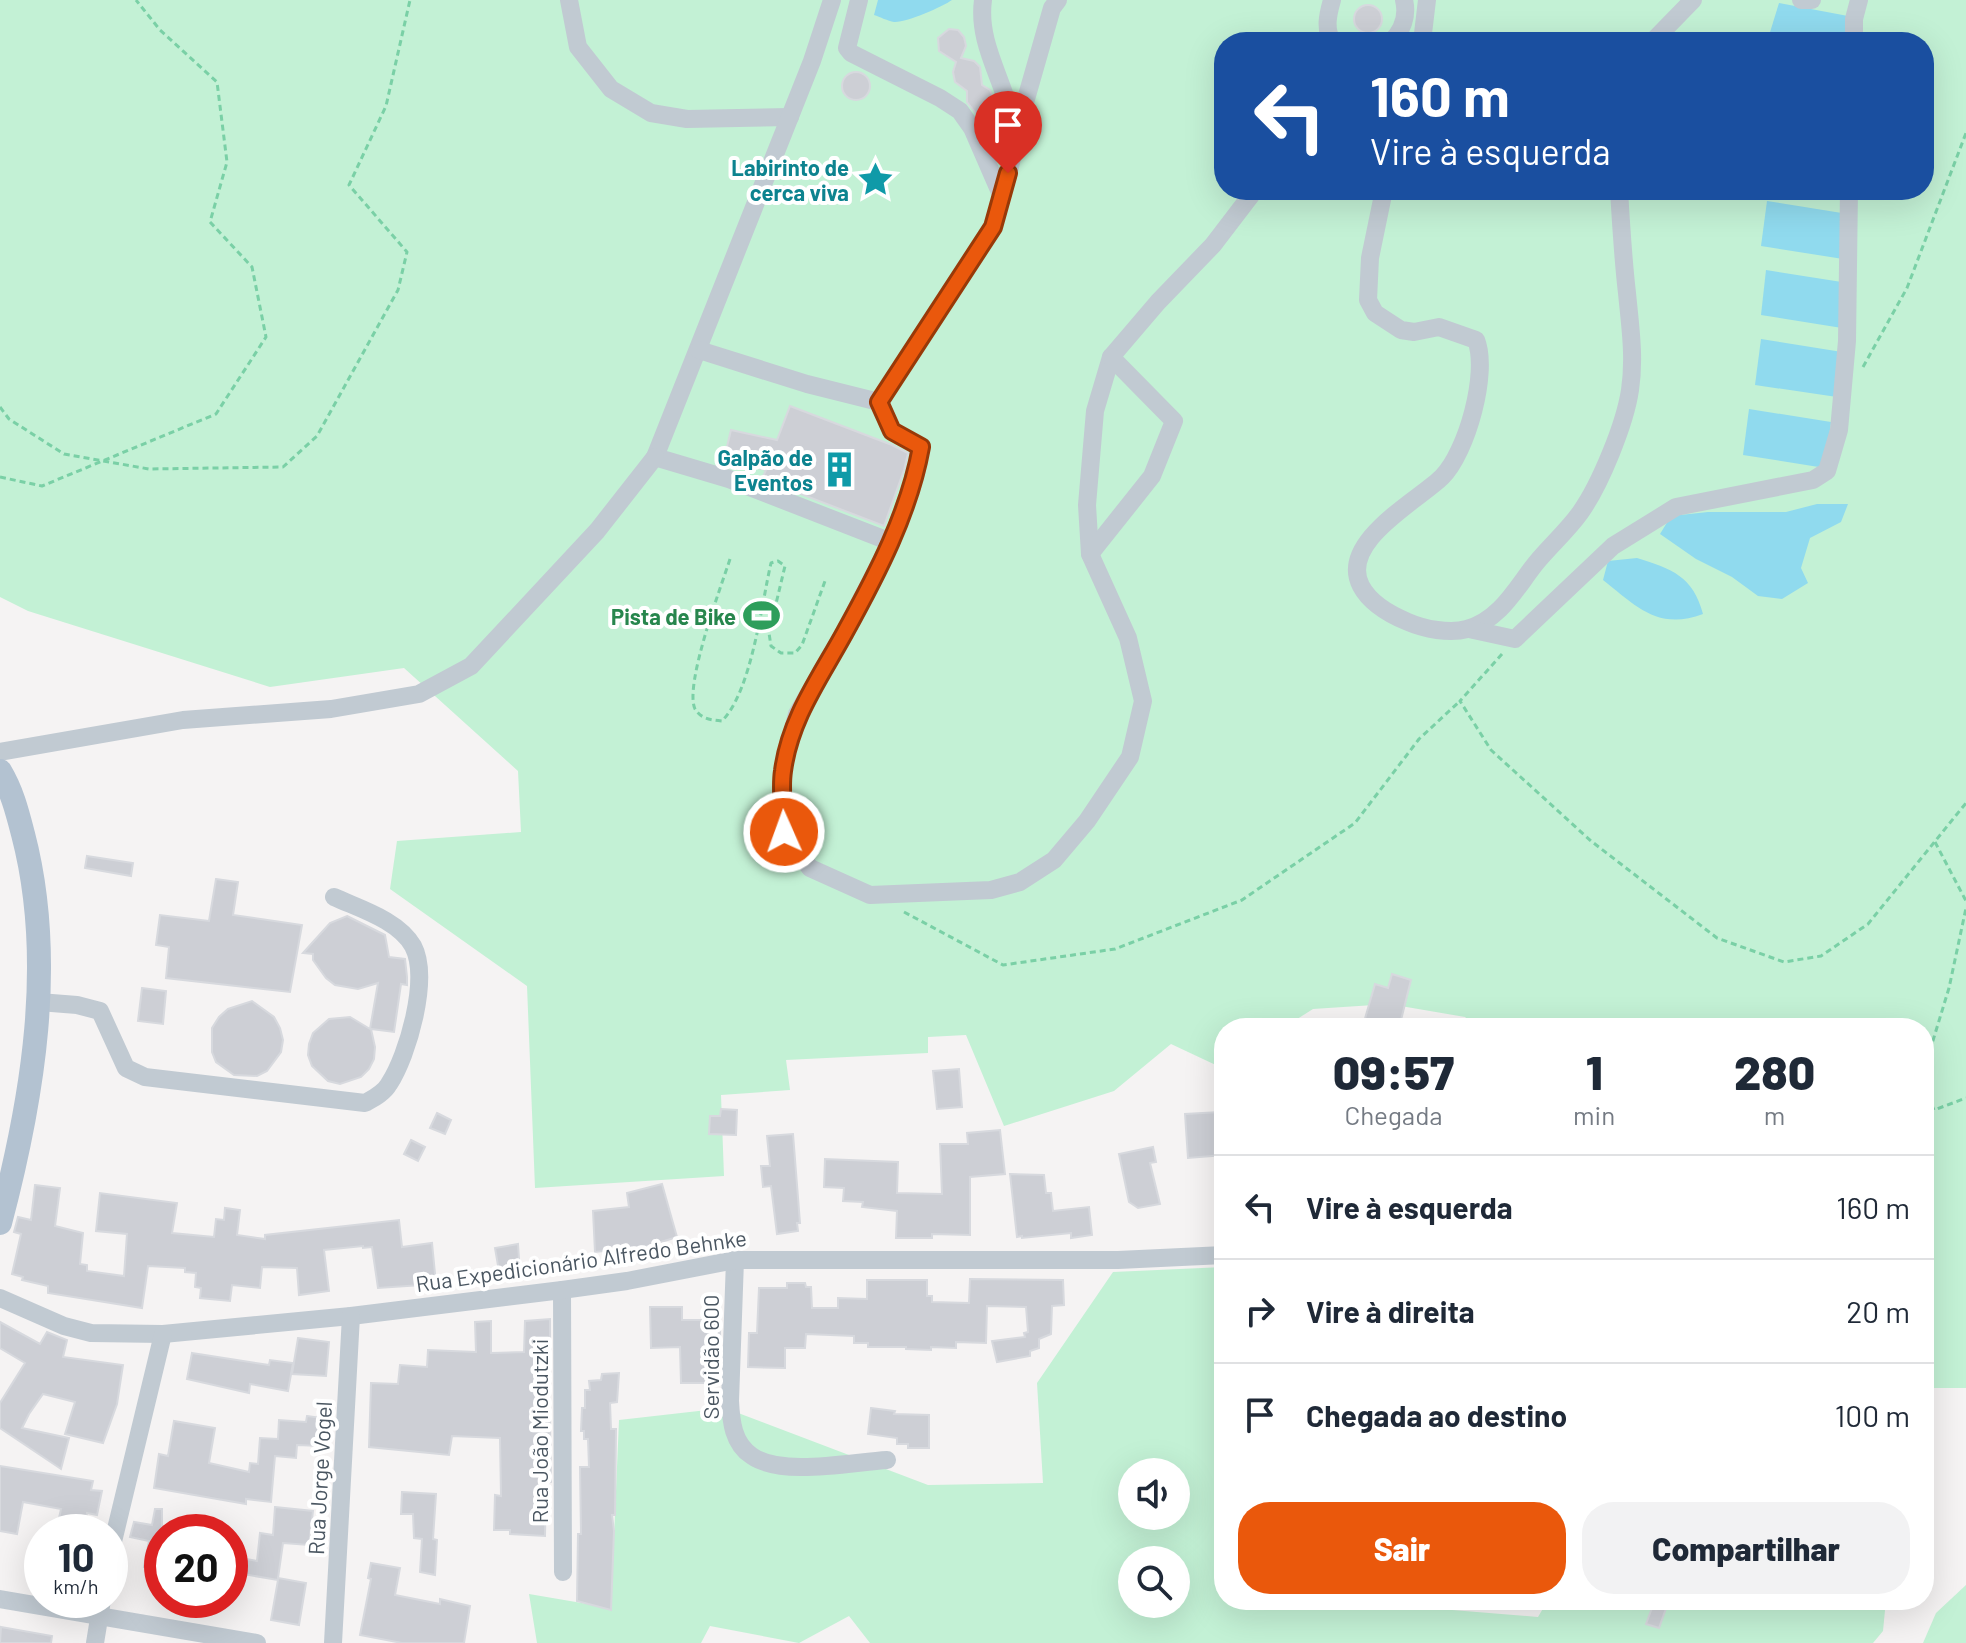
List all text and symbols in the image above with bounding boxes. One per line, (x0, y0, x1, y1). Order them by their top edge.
text: 160 m (1370, 61, 1510, 128)
icon: left (1238, 64, 1342, 168)
pin (974, 91, 1042, 173)
icon: arrive (986, 103, 1030, 147)
text: Vire à esquerda (1370, 129, 1611, 172)
place label: Labirinto de cerca viva (731, 154, 849, 205)
place icon: Labirinto de cerca viva (856, 161, 894, 199)
place label: Galpão de Eventos (717, 444, 813, 495)
building icon: Galpão de Eventos (820, 451, 858, 489)
sports icon: Pista de Bike (743, 597, 781, 635)
place label: Pista de Bike (611, 603, 736, 629)
position arrow (742, 790, 826, 874)
text: 09:57 (1333, 1042, 1454, 1100)
text: 1 (1586, 1042, 1603, 1100)
text: 280 (1734, 1042, 1815, 1100)
text: Chegada (1344, 1099, 1443, 1130)
text: min (1573, 1099, 1615, 1130)
text: m (1764, 1099, 1785, 1130)
icon: left (1238, 1185, 1282, 1229)
text: Vire à esquerda (1306, 1189, 1513, 1225)
text: 160 m (1836, 1189, 1910, 1225)
street label: Rua Expedicionário Alfredo Behnke (414, 1224, 748, 1296)
icon: right (1238, 1289, 1282, 1333)
text: Vire à direita (1306, 1293, 1475, 1329)
text: 20 m (1846, 1293, 1910, 1329)
street label: Servidão 600 (697, 1295, 723, 1419)
street label: Rua João Miodutzki (526, 1339, 552, 1523)
icon: arrive (1238, 1393, 1282, 1437)
text: Chegada ao destino (1306, 1397, 1567, 1433)
text: 100 m (1835, 1397, 1910, 1433)
street label: Rua Jorge Vogel (302, 1401, 336, 1555)
map controls (1118, 1458, 1190, 1618)
button: sound (1118, 1458, 1190, 1530)
button: Sair (1238, 1502, 1566, 1594)
button: Compartilhar (1582, 1502, 1910, 1594)
speed limit sign: 20 (144, 1514, 248, 1618)
text: 10 (58, 1532, 94, 1580)
button: search (1118, 1546, 1190, 1618)
text: km/h (53, 1574, 99, 1598)

